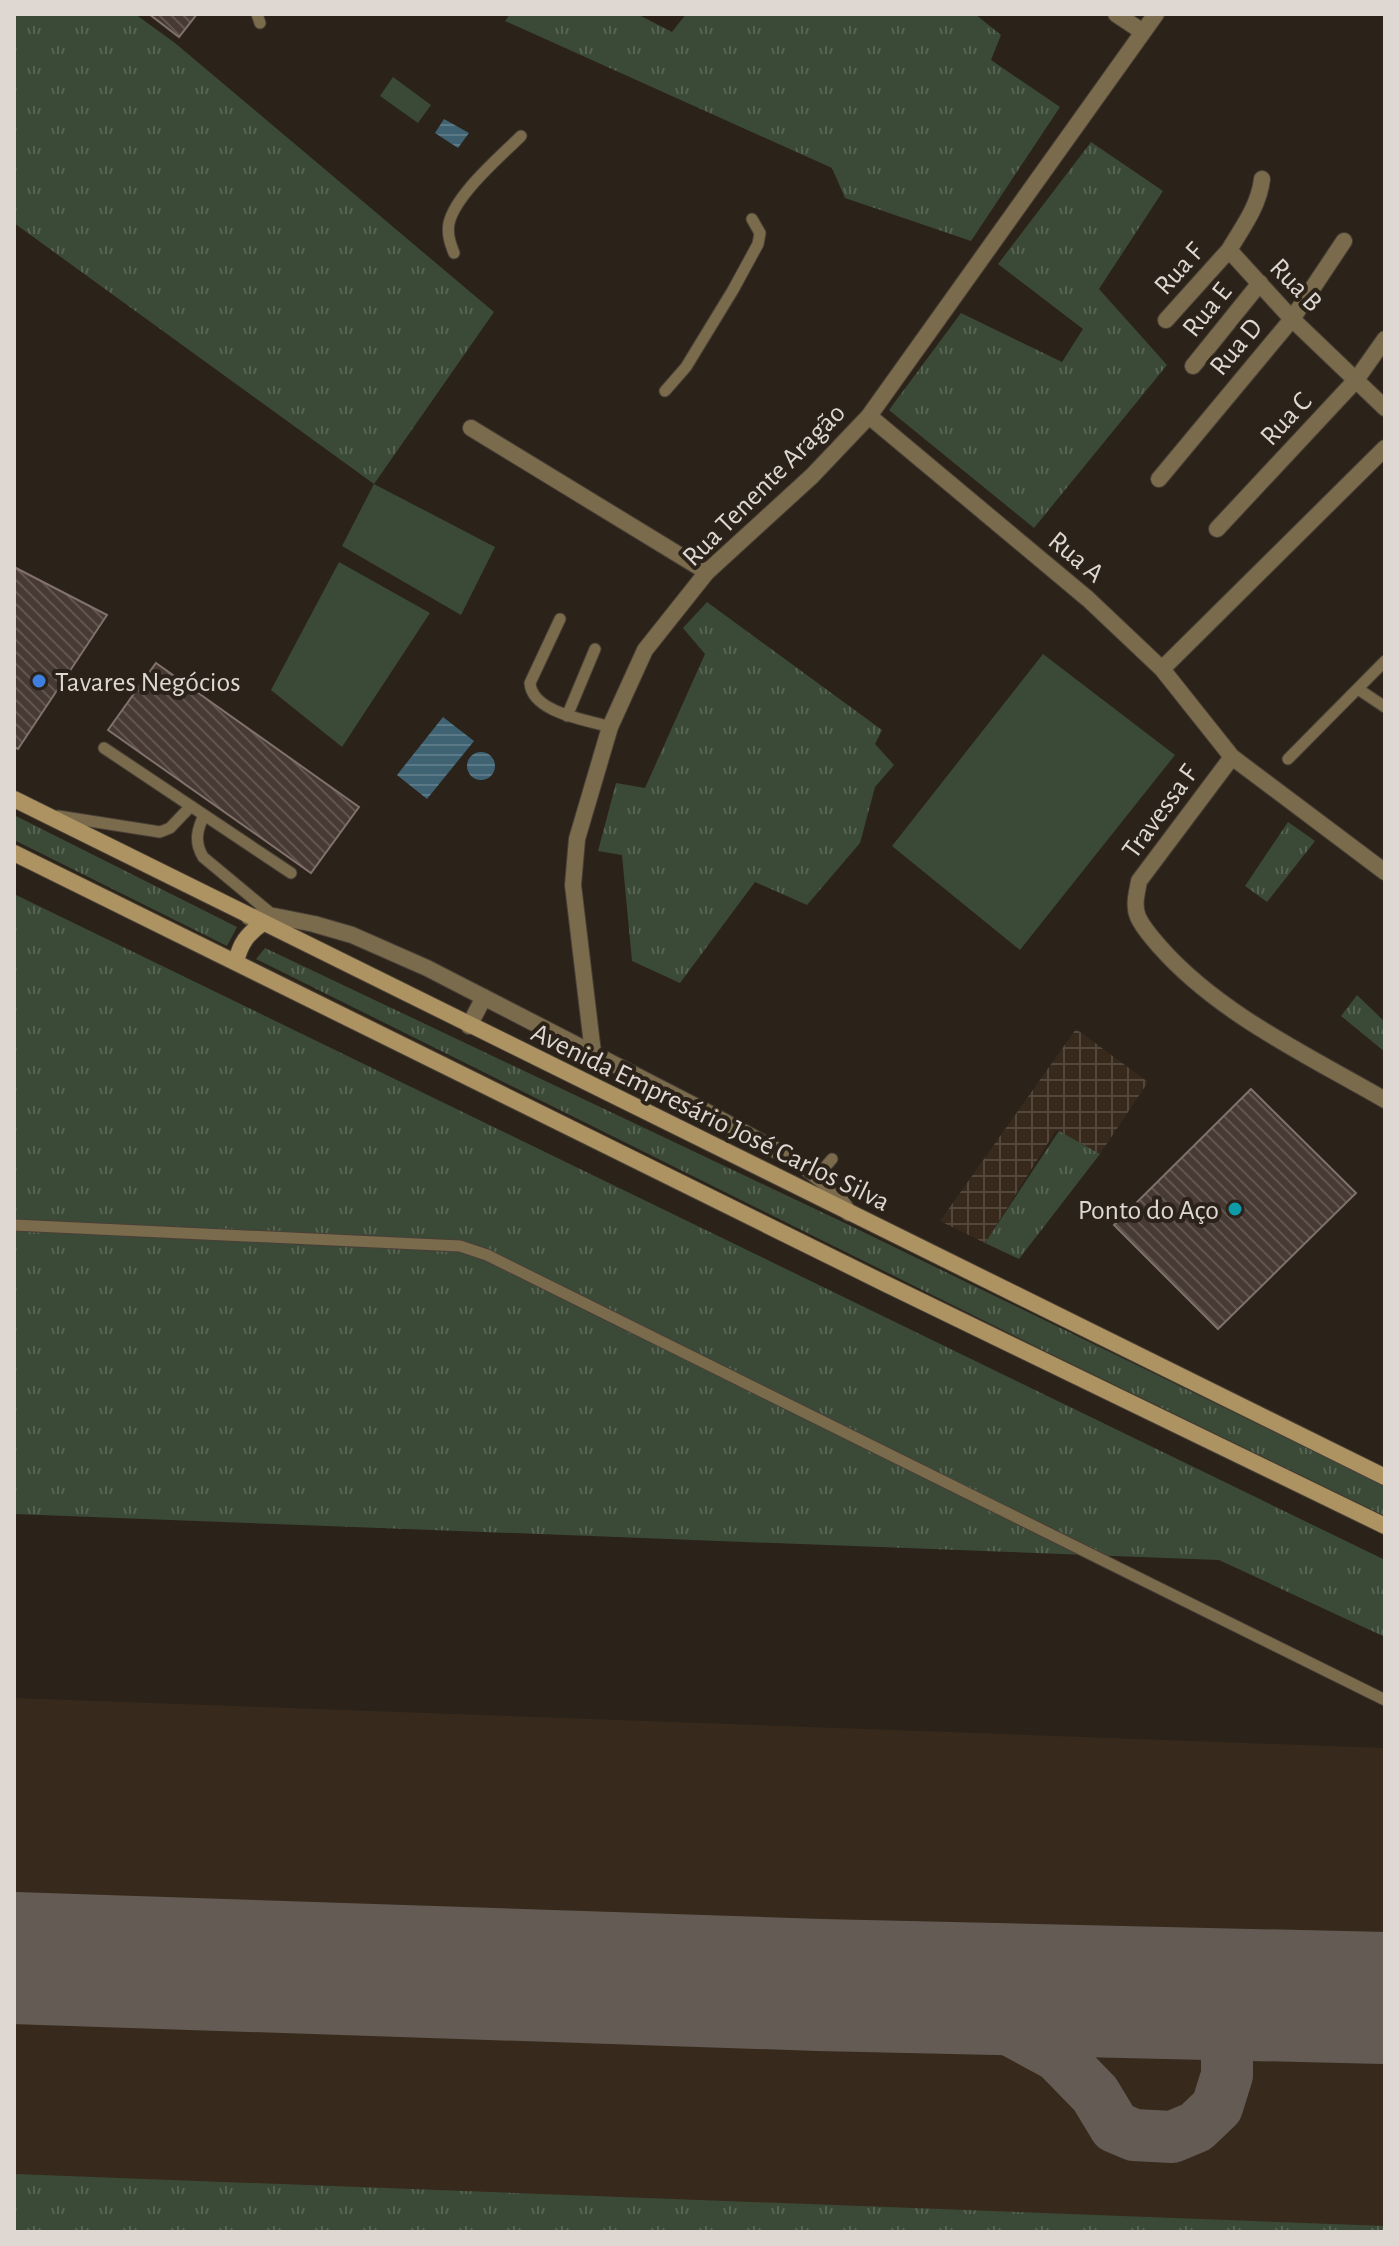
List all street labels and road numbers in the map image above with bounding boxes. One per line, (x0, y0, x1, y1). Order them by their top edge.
street label: Rua F (1149, 237, 1210, 301)
street label: Rua B (1264, 253, 1327, 317)
street label: Rua E (1178, 278, 1237, 343)
street label: Rua D (1205, 313, 1268, 381)
street label: Rua C (1255, 387, 1318, 451)
street label: Rua Tenente Aragão (678, 399, 851, 572)
street label: Rua A (1043, 527, 1109, 589)
street label: Travessa F (1118, 760, 1204, 864)
street label: Avenida Empresário José Carlos Silva (527, 1019, 894, 1217)

